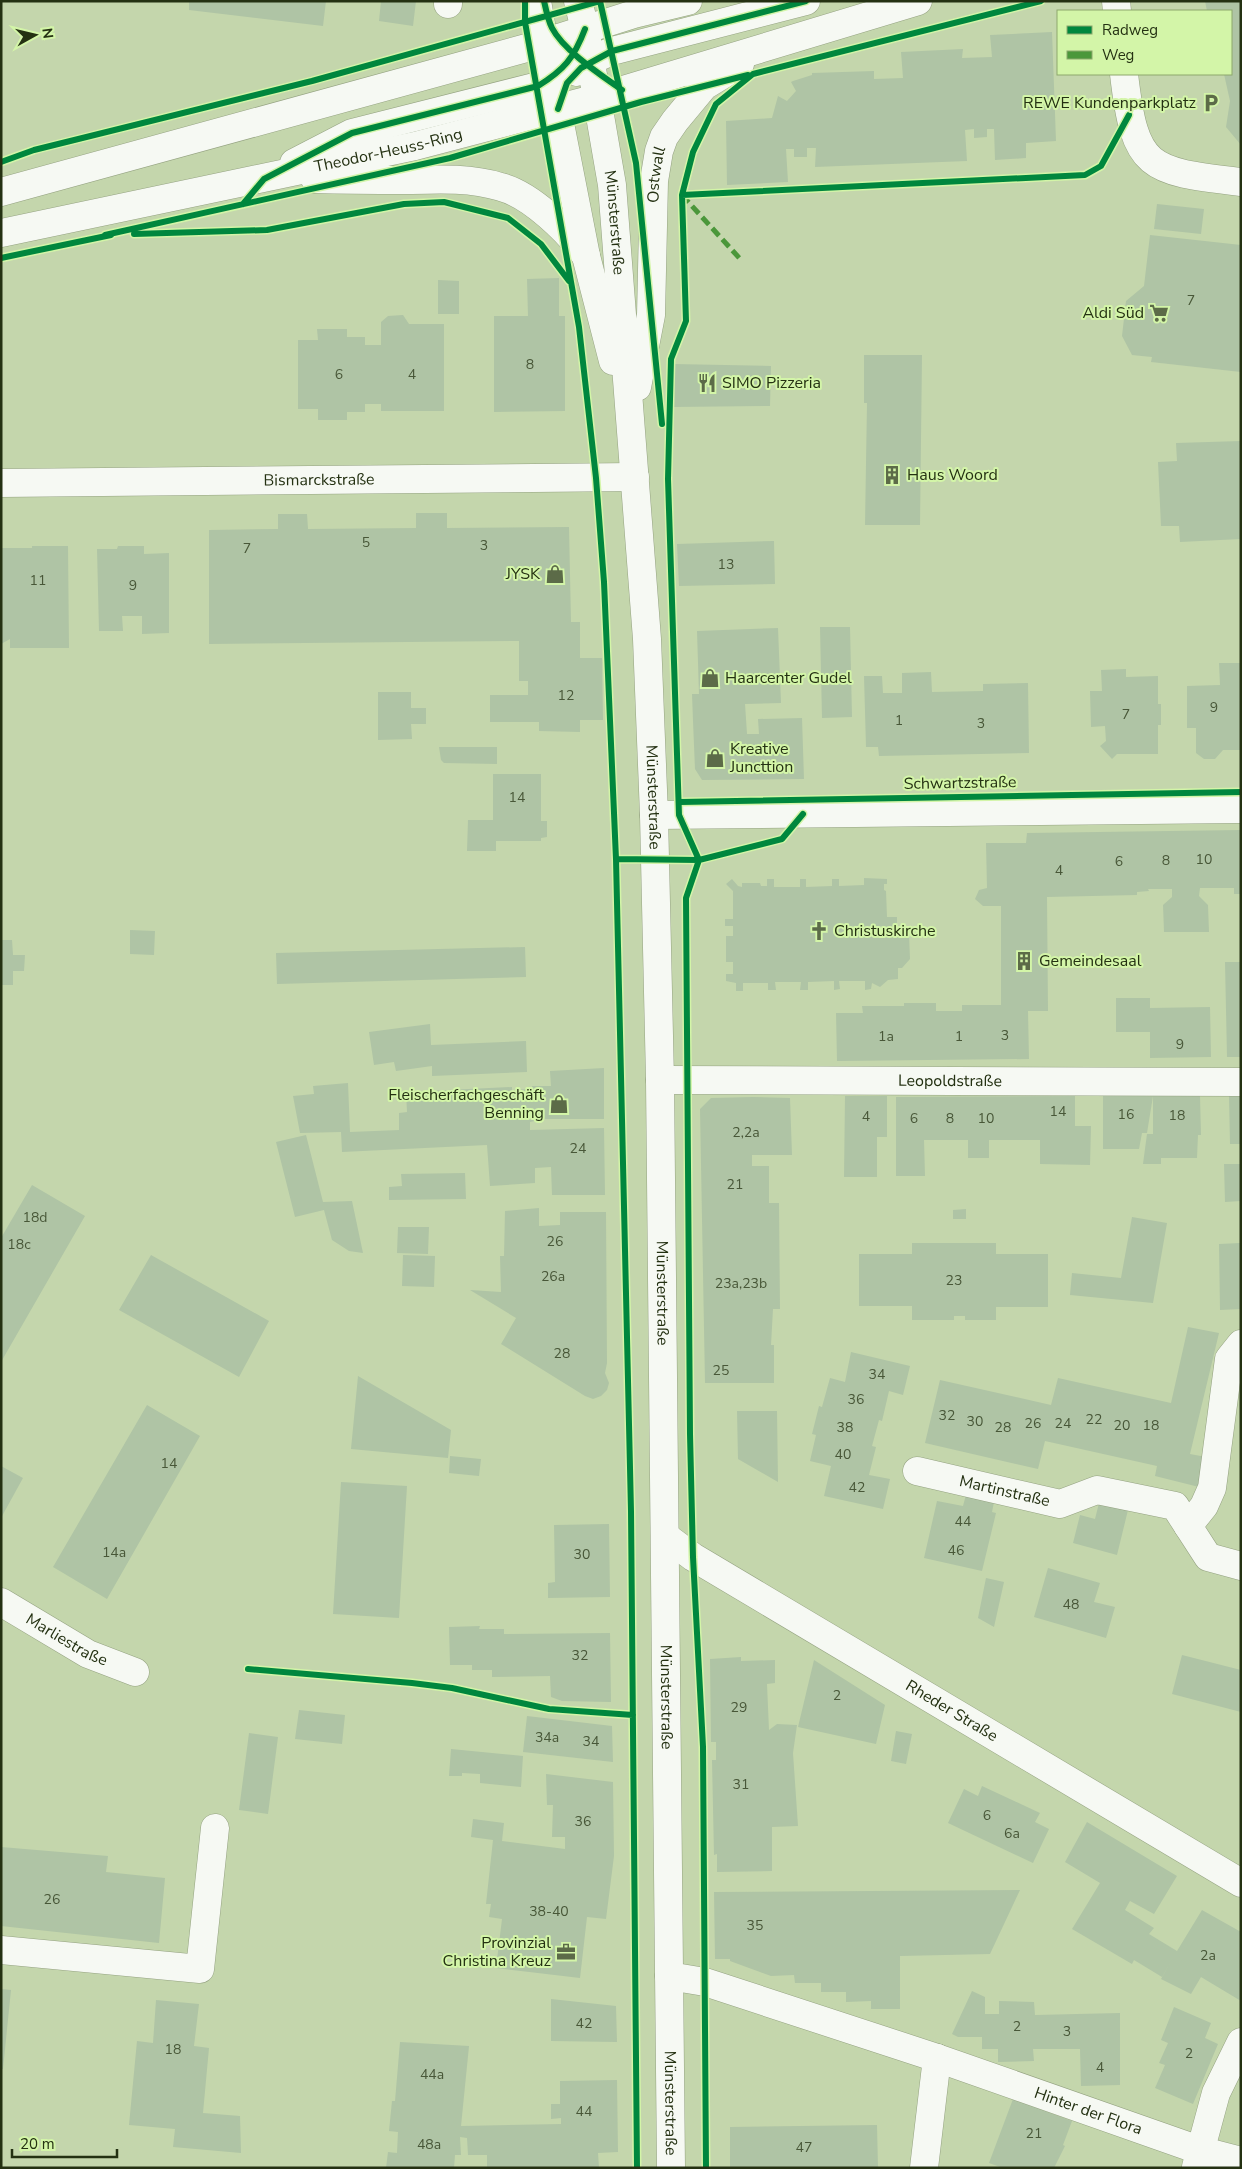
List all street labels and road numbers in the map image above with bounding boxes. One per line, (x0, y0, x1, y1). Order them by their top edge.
street label: Theodor-Heuss-Ring (312, 123, 465, 178)
street label: Ostwall (643, 143, 671, 203)
street label: Münsterstraße (599, 169, 630, 276)
street label: Bismarckstraße (263, 468, 375, 492)
street label: Münsterstraße (640, 744, 666, 850)
street label: Schwartzstraße (903, 771, 1017, 795)
street label: Leopoldstraße (898, 1070, 1002, 1092)
street label: Münsterstraße (651, 1241, 674, 1346)
street label: Martinstraße (957, 1470, 1052, 1512)
street label: Marliestraße (22, 1608, 111, 1671)
street label: Münsterstraße (655, 1645, 678, 1750)
street label: Rheder Straße (901, 1675, 1002, 1747)
street label: Münsterstraße (659, 2051, 682, 2156)
street label: Hinter der Flora (1031, 2082, 1145, 2140)

